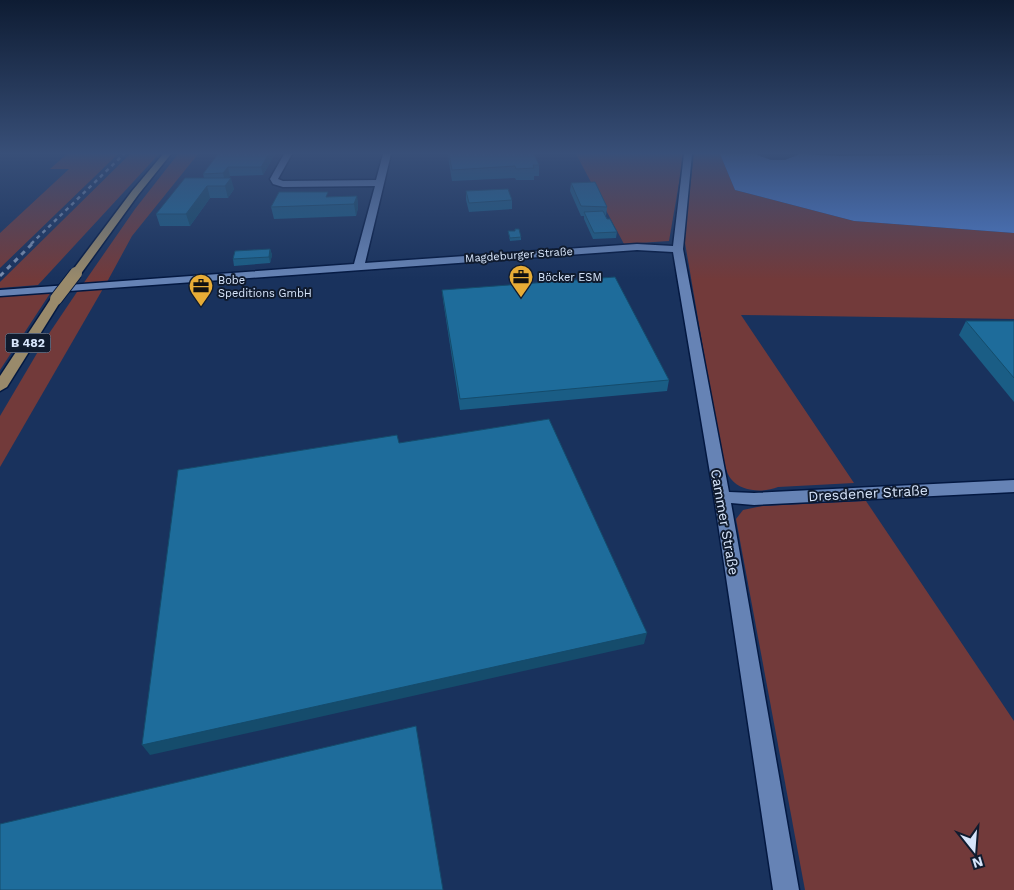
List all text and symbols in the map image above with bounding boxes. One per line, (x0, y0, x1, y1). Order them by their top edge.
street label: Magdeburger Straße (465, 245, 573, 265)
office icon: Böcker ESM (508, 264, 534, 298)
place label: Böcker ESM (538, 271, 602, 284)
office icon: Bobe Speditions GmbH (188, 273, 214, 307)
place label: Bobe Speditions GmbH (218, 274, 312, 300)
road number: B 482 (5, 333, 50, 352)
street label: Cammer Straße (708, 468, 742, 576)
street label: Dresdener Straße (808, 482, 928, 504)
north arrow (949, 825, 999, 875)
text: N (971, 853, 985, 872)

